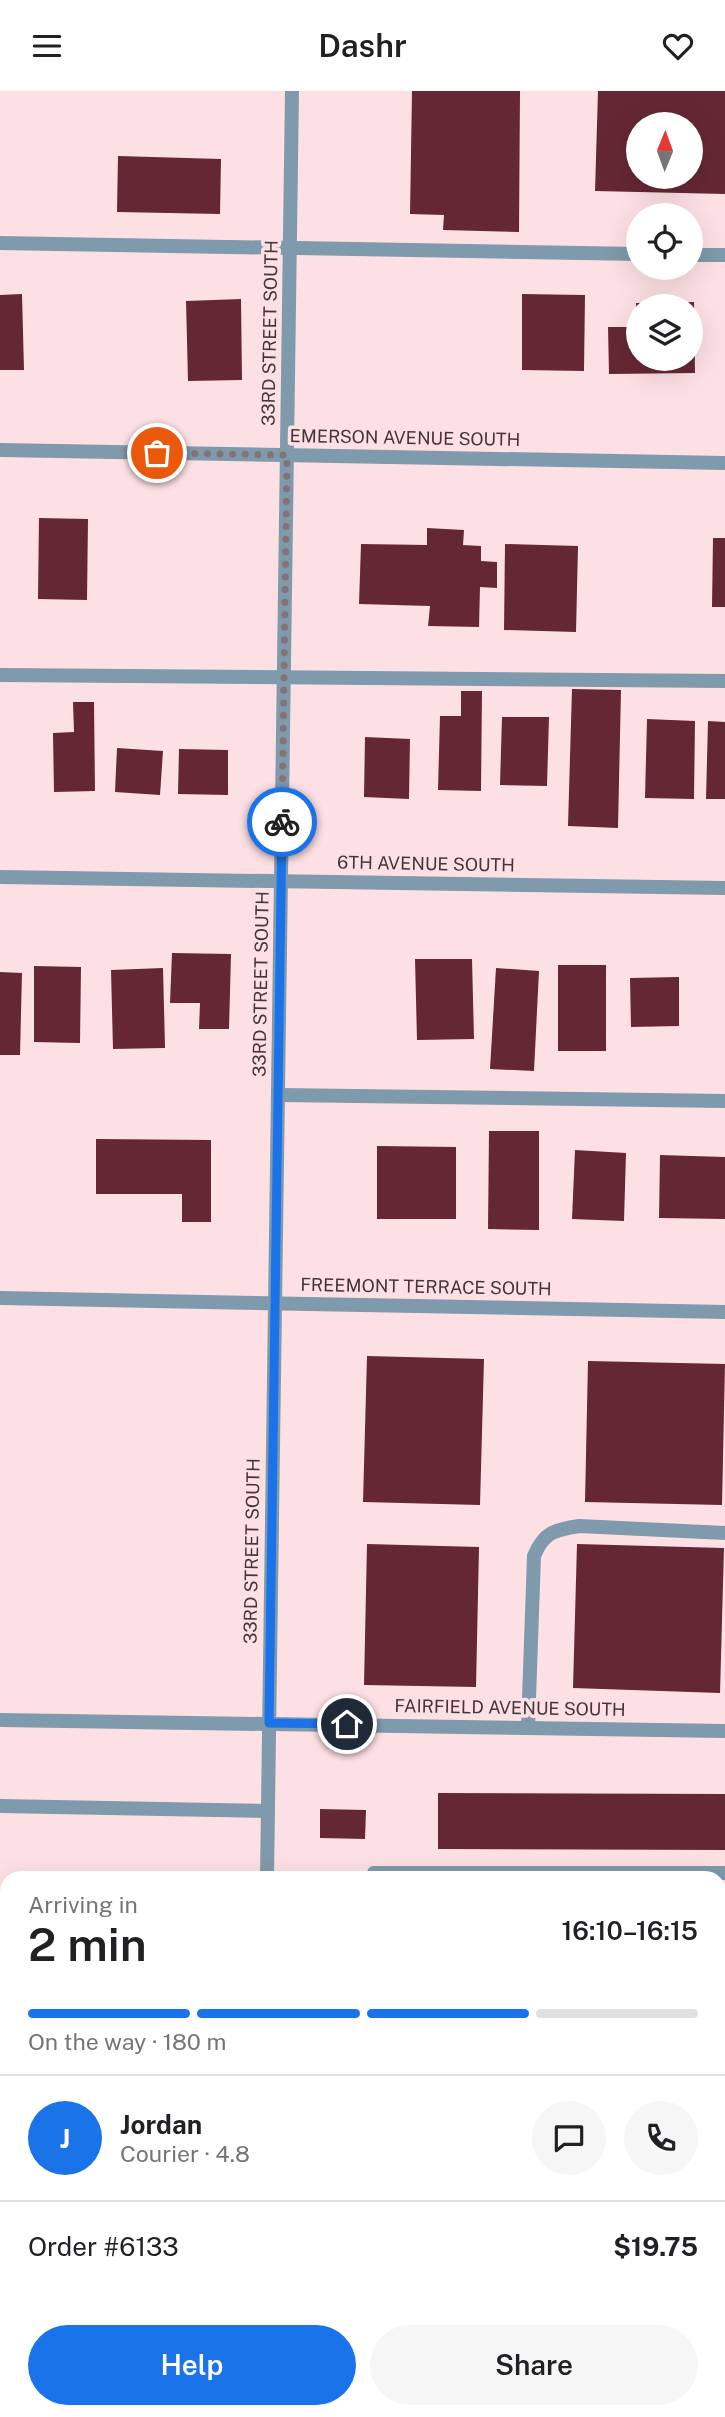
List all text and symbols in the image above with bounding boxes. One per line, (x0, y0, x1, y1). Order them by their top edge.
icon: menu (28, 27, 66, 65)
text: Dashr (318, 27, 407, 64)
icon: heart (659, 27, 697, 65)
north arrow (626, 112, 704, 189)
map controls (626, 112, 703, 371)
button: locate (626, 203, 703, 280)
street label: 33RD STREET SOUTH (257, 240, 282, 426)
button: layers (626, 294, 703, 371)
pin (127, 423, 187, 483)
street label: EMERSON AVENUE SOUTH (289, 425, 521, 450)
icon: bag (138, 434, 176, 472)
courier (247, 787, 317, 857)
icon: bike (263, 803, 301, 841)
street label: 6TH AVENUE SOUTH (337, 851, 515, 876)
street label: 33RD STREET SOUTH (248, 891, 273, 1077)
street label: FREEMONT TERRACE SOUTH (300, 1274, 552, 1299)
street label: 33RD STREET SOUTH (239, 1458, 264, 1644)
pin (317, 1694, 377, 1754)
street label: FAIRFIELD AVENUE SOUTH (394, 1695, 626, 1720)
icon: home (328, 1705, 366, 1743)
text: Arriving in (28, 1891, 138, 1918)
text: 16:10–16:15 (561, 1915, 698, 1946)
text: 2 min (28, 1917, 147, 1971)
text: On the way · 180 m (28, 2028, 226, 2055)
button: chat (532, 2101, 606, 2175)
button: phone (624, 2101, 698, 2175)
text: Jordan (120, 2109, 202, 2140)
text: J (60, 2123, 70, 2154)
text: Courier · 4.8 (120, 2140, 250, 2167)
text: Order #6133 (28, 2231, 179, 2262)
text: $19.75 (613, 2231, 698, 2262)
button: Help (28, 2325, 356, 2405)
button: Share (370, 2325, 698, 2405)

